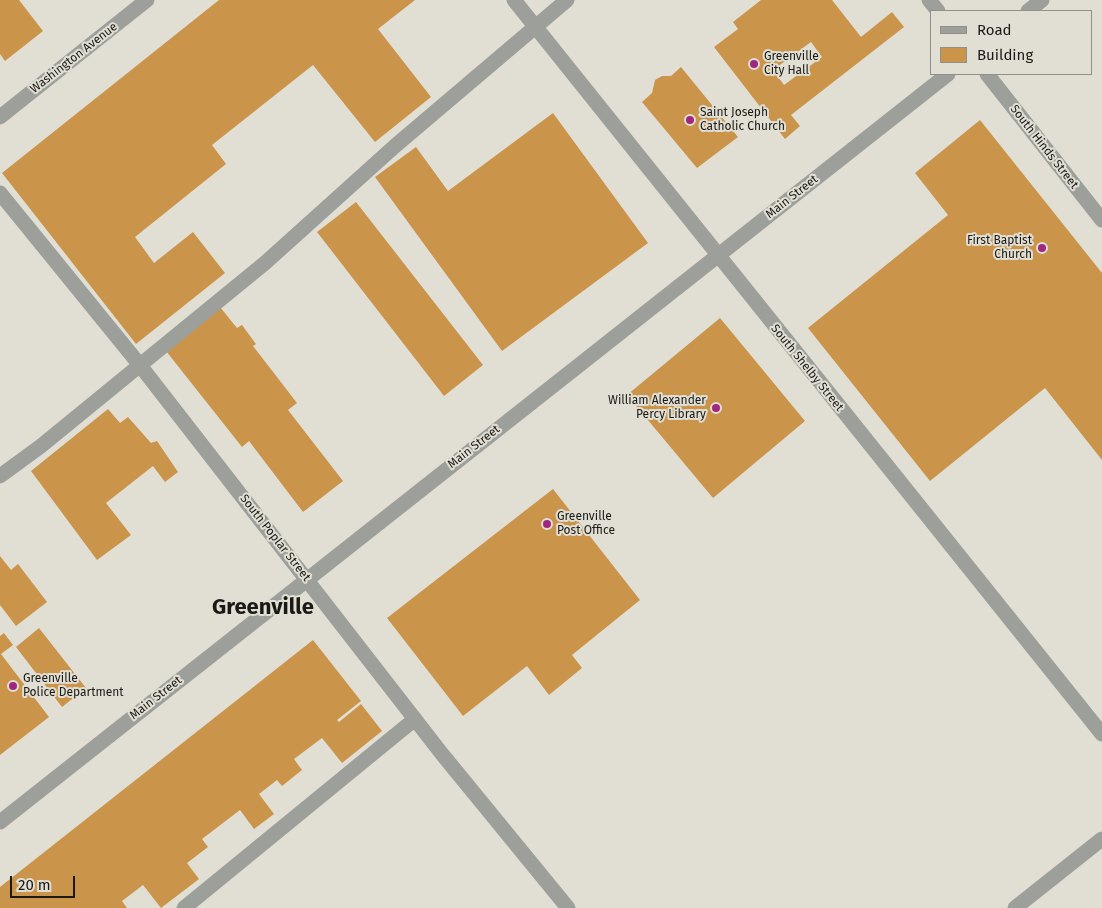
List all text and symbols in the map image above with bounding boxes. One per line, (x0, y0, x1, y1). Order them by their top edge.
legend (930, 10, 1092, 75)
street label: Washington Avenue (28, 20, 120, 96)
text: Road (977, 21, 1012, 39)
text: Building (977, 46, 1033, 64)
place label: Greenville City Hall (764, 50, 819, 78)
marker: Greenville City Hall (748, 58, 760, 70)
street label: South Hinds Street (1007, 102, 1081, 192)
place label: Saint Joseph Catholic Church (700, 106, 785, 134)
marker: Saint Joseph Catholic Church (684, 114, 696, 126)
street label: Main Street (763, 172, 821, 222)
place label: First Baptist Church (967, 234, 1032, 262)
marker: First Baptist Church (1036, 242, 1048, 254)
street label: South Shelby Street (768, 322, 846, 414)
place label: William Alexander Percy Library (608, 394, 706, 422)
marker: William Alexander Percy Library (710, 402, 722, 414)
street label: Main Street (445, 422, 503, 472)
street label: South Poplar Street (237, 492, 313, 584)
place label: Greenville Post Office (557, 510, 615, 538)
marker: Greenville Post Office (541, 518, 553, 530)
district label: Greenville (212, 595, 314, 621)
place label: Greenville Police Department (23, 672, 124, 700)
street label: Main Street (127, 673, 185, 723)
marker: Greenville Police Department (7, 680, 19, 692)
scale bar (12, 866, 78, 898)
text: 20 m (18, 876, 51, 894)

